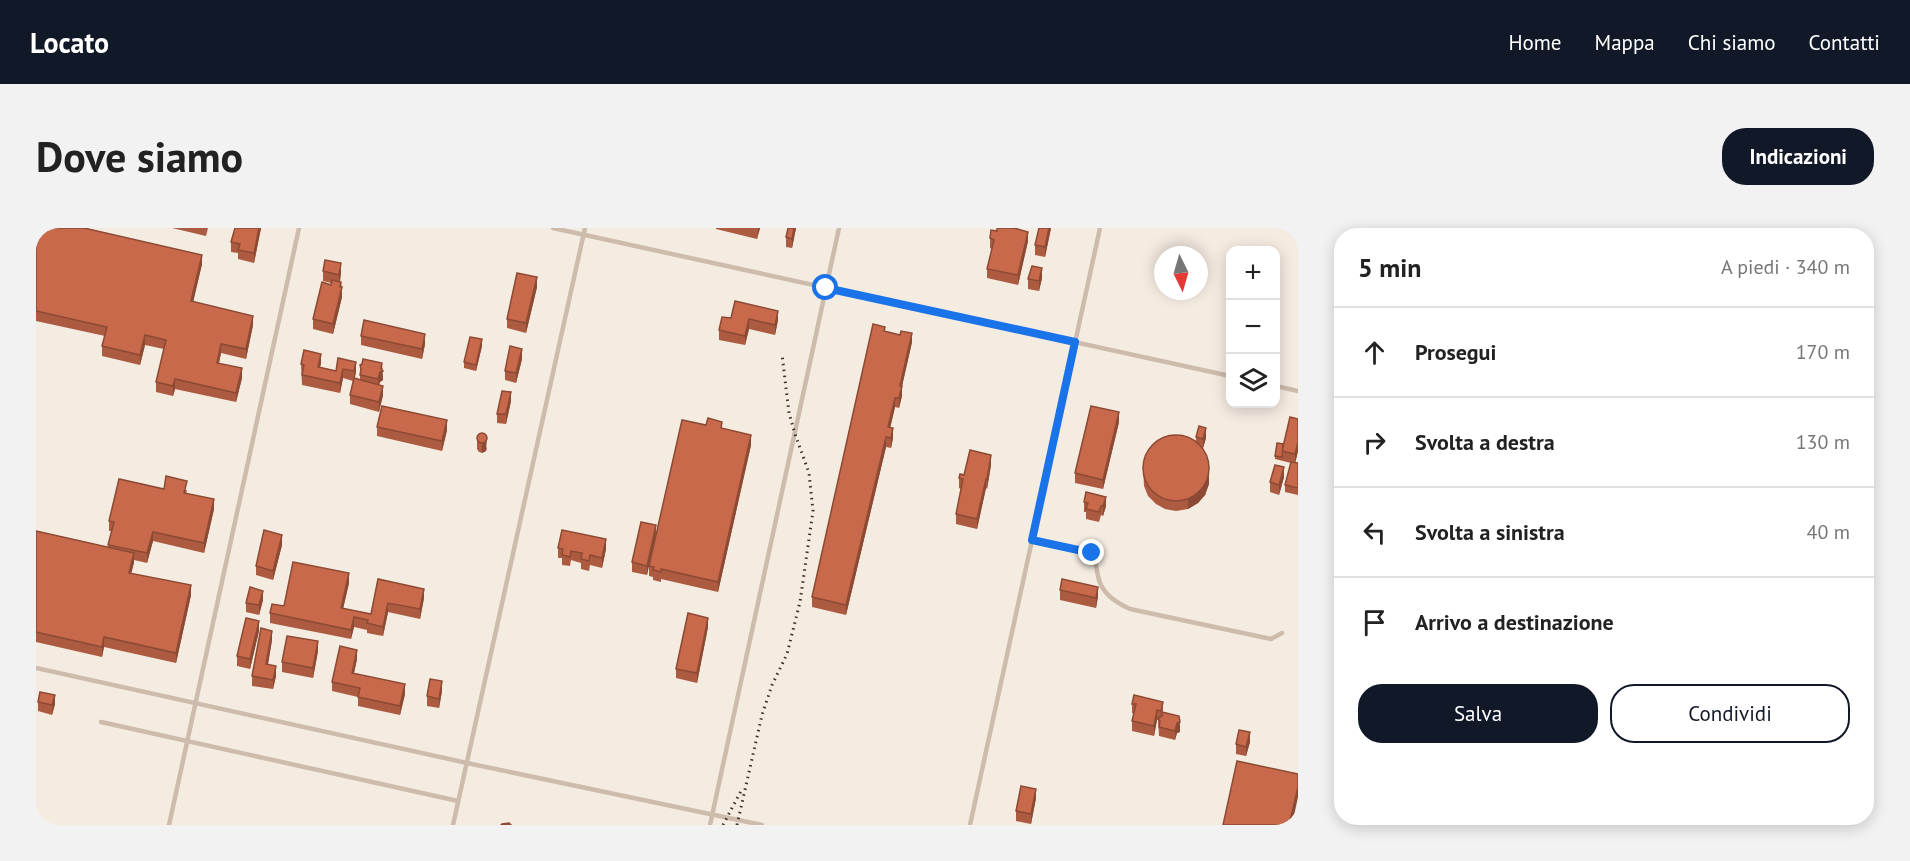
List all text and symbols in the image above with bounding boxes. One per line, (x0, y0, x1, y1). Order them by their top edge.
text: Locato (30, 24, 109, 61)
text: Home (1508, 29, 1562, 56)
text: Mappa (1595, 29, 1655, 56)
text: Chi siamo (1688, 29, 1776, 56)
text: Contatti (1809, 29, 1880, 56)
button: Indicazioni (1722, 128, 1874, 185)
text: Dove siamo (36, 129, 243, 184)
north arrow (1154, 246, 1208, 300)
map controls (1226, 246, 1280, 408)
button: + (1226, 246, 1280, 300)
text: 5 min (1358, 251, 1421, 284)
text: A piedi · 340 m (1721, 254, 1850, 280)
route start (812, 274, 838, 300)
button: − (1226, 300, 1280, 354)
icon: ahead (1358, 336, 1391, 369)
text: Prosegui (1415, 338, 1496, 366)
text: 170 m (1796, 339, 1850, 365)
button: layers (1226, 354, 1280, 408)
icon: right (1358, 426, 1391, 459)
text: Svolta a destra (1415, 428, 1555, 456)
text: 130 m (1796, 429, 1850, 455)
icon: left (1358, 516, 1391, 549)
text: Svolta a sinistra (1415, 518, 1565, 546)
text: 40 m (1807, 519, 1850, 545)
route end (1078, 539, 1104, 565)
icon: arrive (1358, 606, 1391, 639)
text: Arrivo a destinazione (1415, 608, 1614, 636)
button: Salva (1358, 684, 1598, 743)
button: Condividi (1610, 684, 1850, 743)

